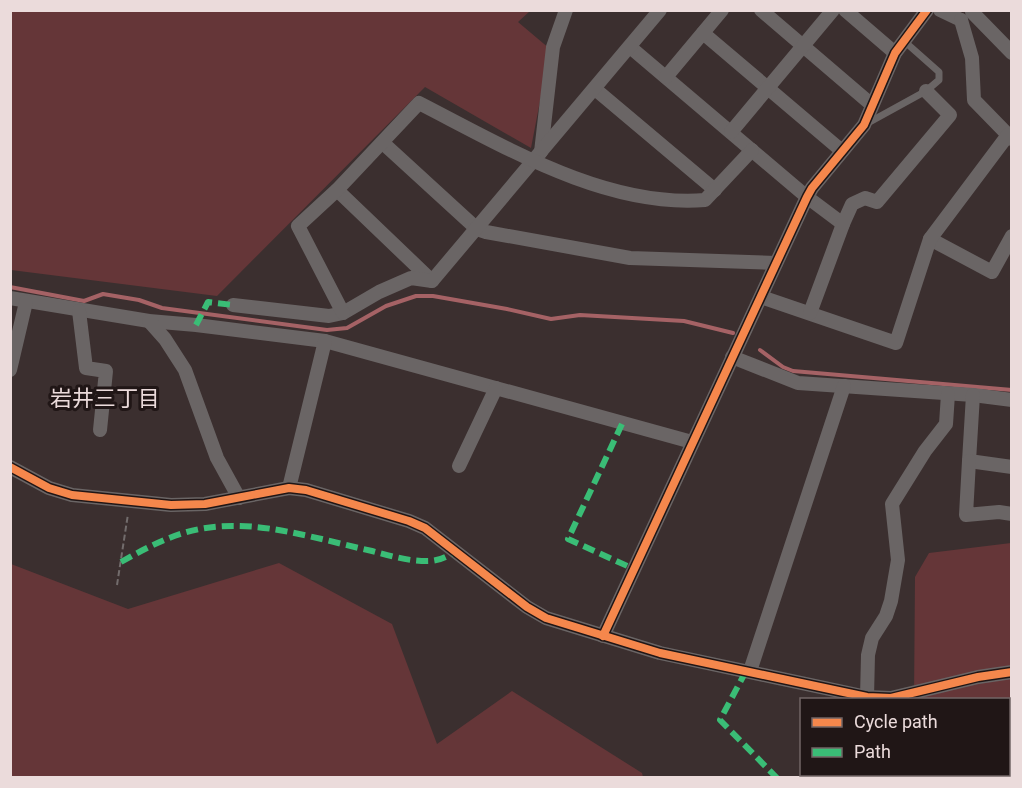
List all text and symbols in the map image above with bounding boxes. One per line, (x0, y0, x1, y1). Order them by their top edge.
district label: 岩井三丁目 (50, 386, 160, 411)
legend (800, 698, 1010, 776)
text: Cycle path (854, 711, 938, 732)
text: Path (854, 741, 891, 762)

